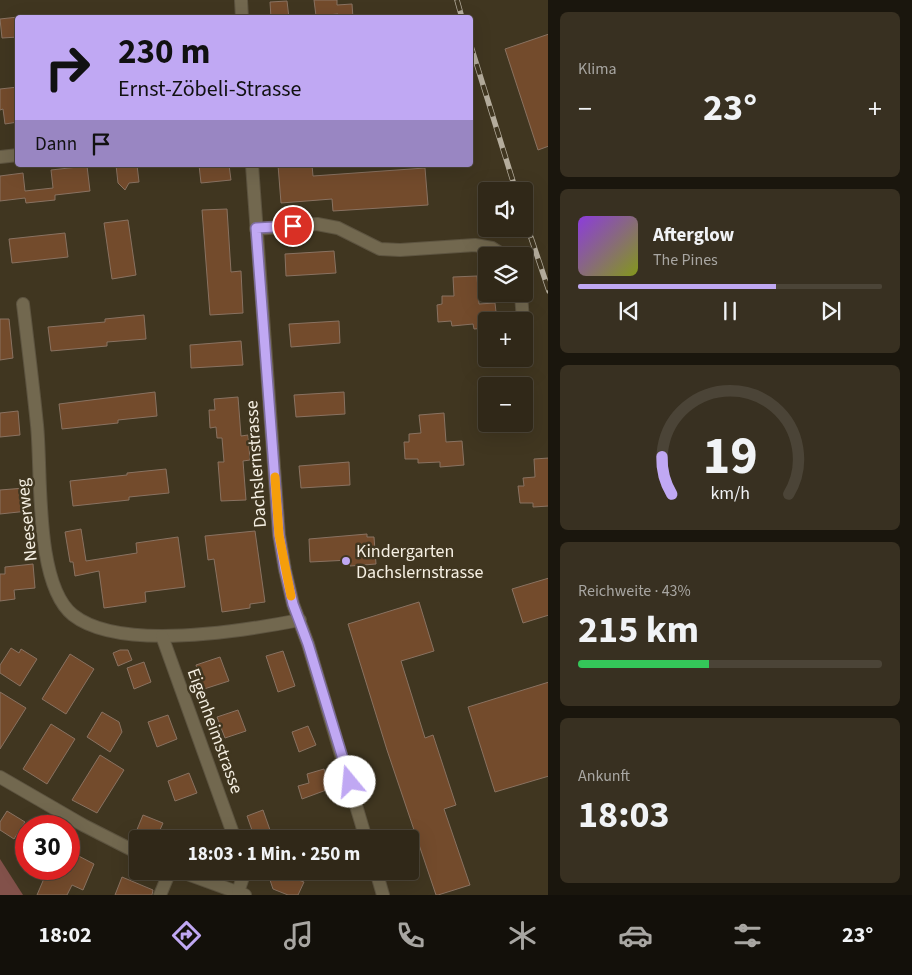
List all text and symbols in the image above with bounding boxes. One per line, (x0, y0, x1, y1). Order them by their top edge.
text: 230 m (118, 27, 210, 77)
icon: right (35, 35, 100, 100)
text: Klima (578, 58, 617, 80)
text: Ernst-Zöbeli-Strasse (118, 73, 301, 105)
text: 23° (703, 81, 757, 135)
text: − (578, 89, 592, 129)
text: + (868, 89, 882, 129)
icon: arrive (87, 130, 115, 158)
text: Dann (35, 131, 77, 158)
map controls (478, 182, 533, 432)
button: sound (478, 182, 533, 237)
pin (272, 205, 314, 247)
icon: arrive (279, 212, 307, 240)
text: Afterglow (653, 222, 734, 249)
button: layers (478, 247, 533, 302)
text: The Pines (653, 249, 718, 271)
icon: previous (615, 297, 643, 325)
icon: pause (716, 297, 744, 325)
icon: next (817, 297, 845, 325)
button: + (478, 312, 533, 367)
button: − (478, 377, 533, 432)
street label: Dachslernstrasse (239, 399, 273, 528)
text: 19 (703, 420, 757, 494)
street label: Neeserweg (10, 477, 44, 563)
text: km/h (710, 481, 750, 506)
place label: Kindergarten Dachslernstrasse (356, 539, 484, 585)
marker: Kindergarten Dachslernstrasse (340, 555, 352, 567)
text: Reichweite · 43% (578, 580, 691, 602)
text: 215 km (578, 603, 699, 657)
street label: Eigenheimstrasse (181, 665, 249, 797)
position arrow (323, 755, 375, 807)
text: Ankunft (578, 765, 630, 787)
text: 18:03 (578, 788, 670, 842)
speed limit sign: 30 (15, 815, 80, 880)
text: 18:03 · 1 Min. · 250 m (188, 841, 360, 868)
icon: directions (169, 918, 204, 953)
icon: music (281, 918, 316, 953)
icon: phone (393, 918, 428, 953)
icon: climate (505, 918, 540, 953)
icon: car (618, 918, 653, 953)
icon: filters (730, 918, 765, 953)
text: 18:02 (39, 919, 92, 951)
text: 23° (842, 919, 873, 951)

